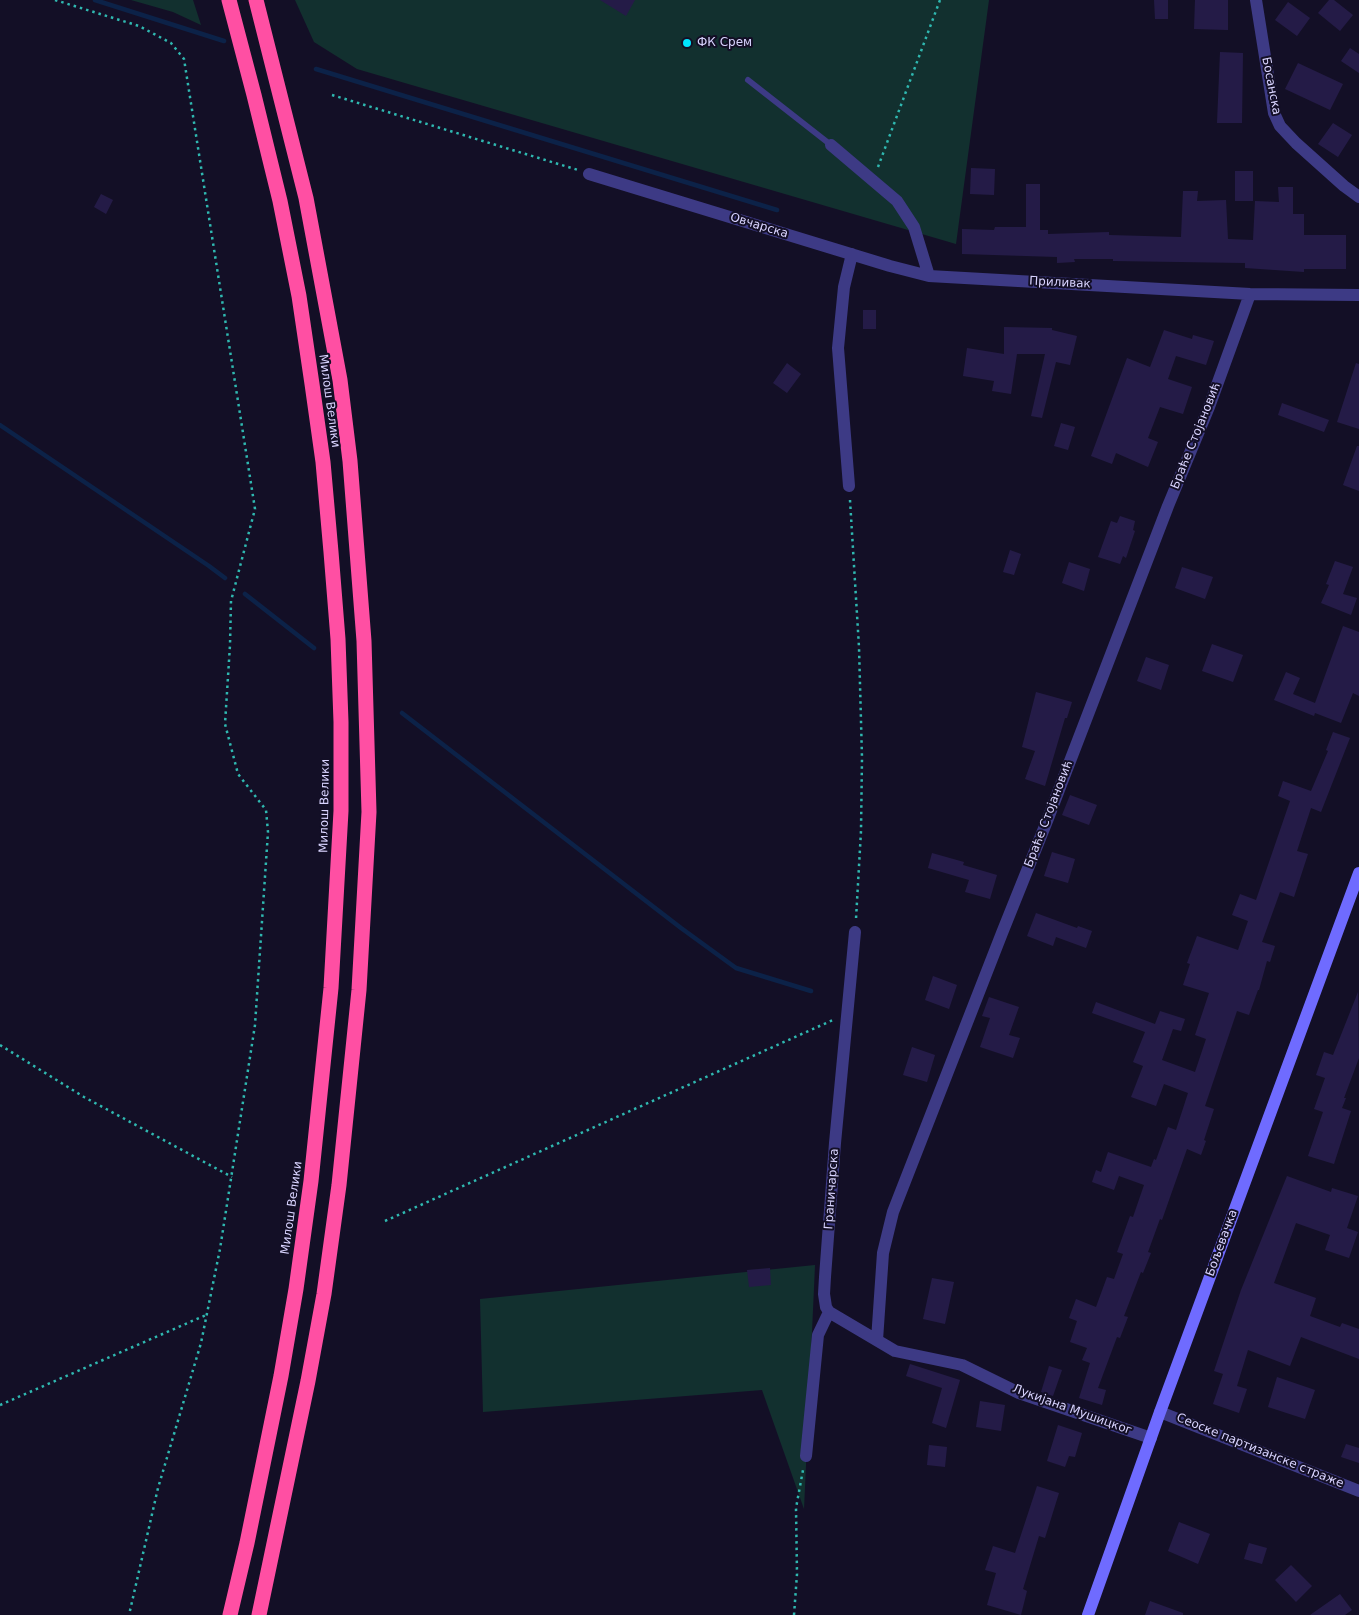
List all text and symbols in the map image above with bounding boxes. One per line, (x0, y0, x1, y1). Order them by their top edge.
place label: ФК Срем (697, 36, 752, 50)
marker: ФК Срем (681, 37, 693, 49)
street label: Босанска (1258, 56, 1284, 116)
street label: Овчарска (728, 210, 790, 242)
street label: Приливак (1029, 274, 1091, 292)
street label: Милош Велики (315, 353, 343, 449)
street label: Браће Стојановић (1168, 381, 1224, 491)
street label: Браће Стојановић (1022, 758, 1076, 870)
street label: Милош Велики (317, 759, 333, 853)
street label: Граничарска (822, 1148, 842, 1230)
street label: Милош Велики (278, 1160, 306, 1256)
street label: Бољевачка (1203, 1208, 1241, 1278)
street label: Лукијана Мушицког (1010, 1382, 1134, 1438)
street label: Сеоске партизанске страже (1174, 1411, 1346, 1491)

